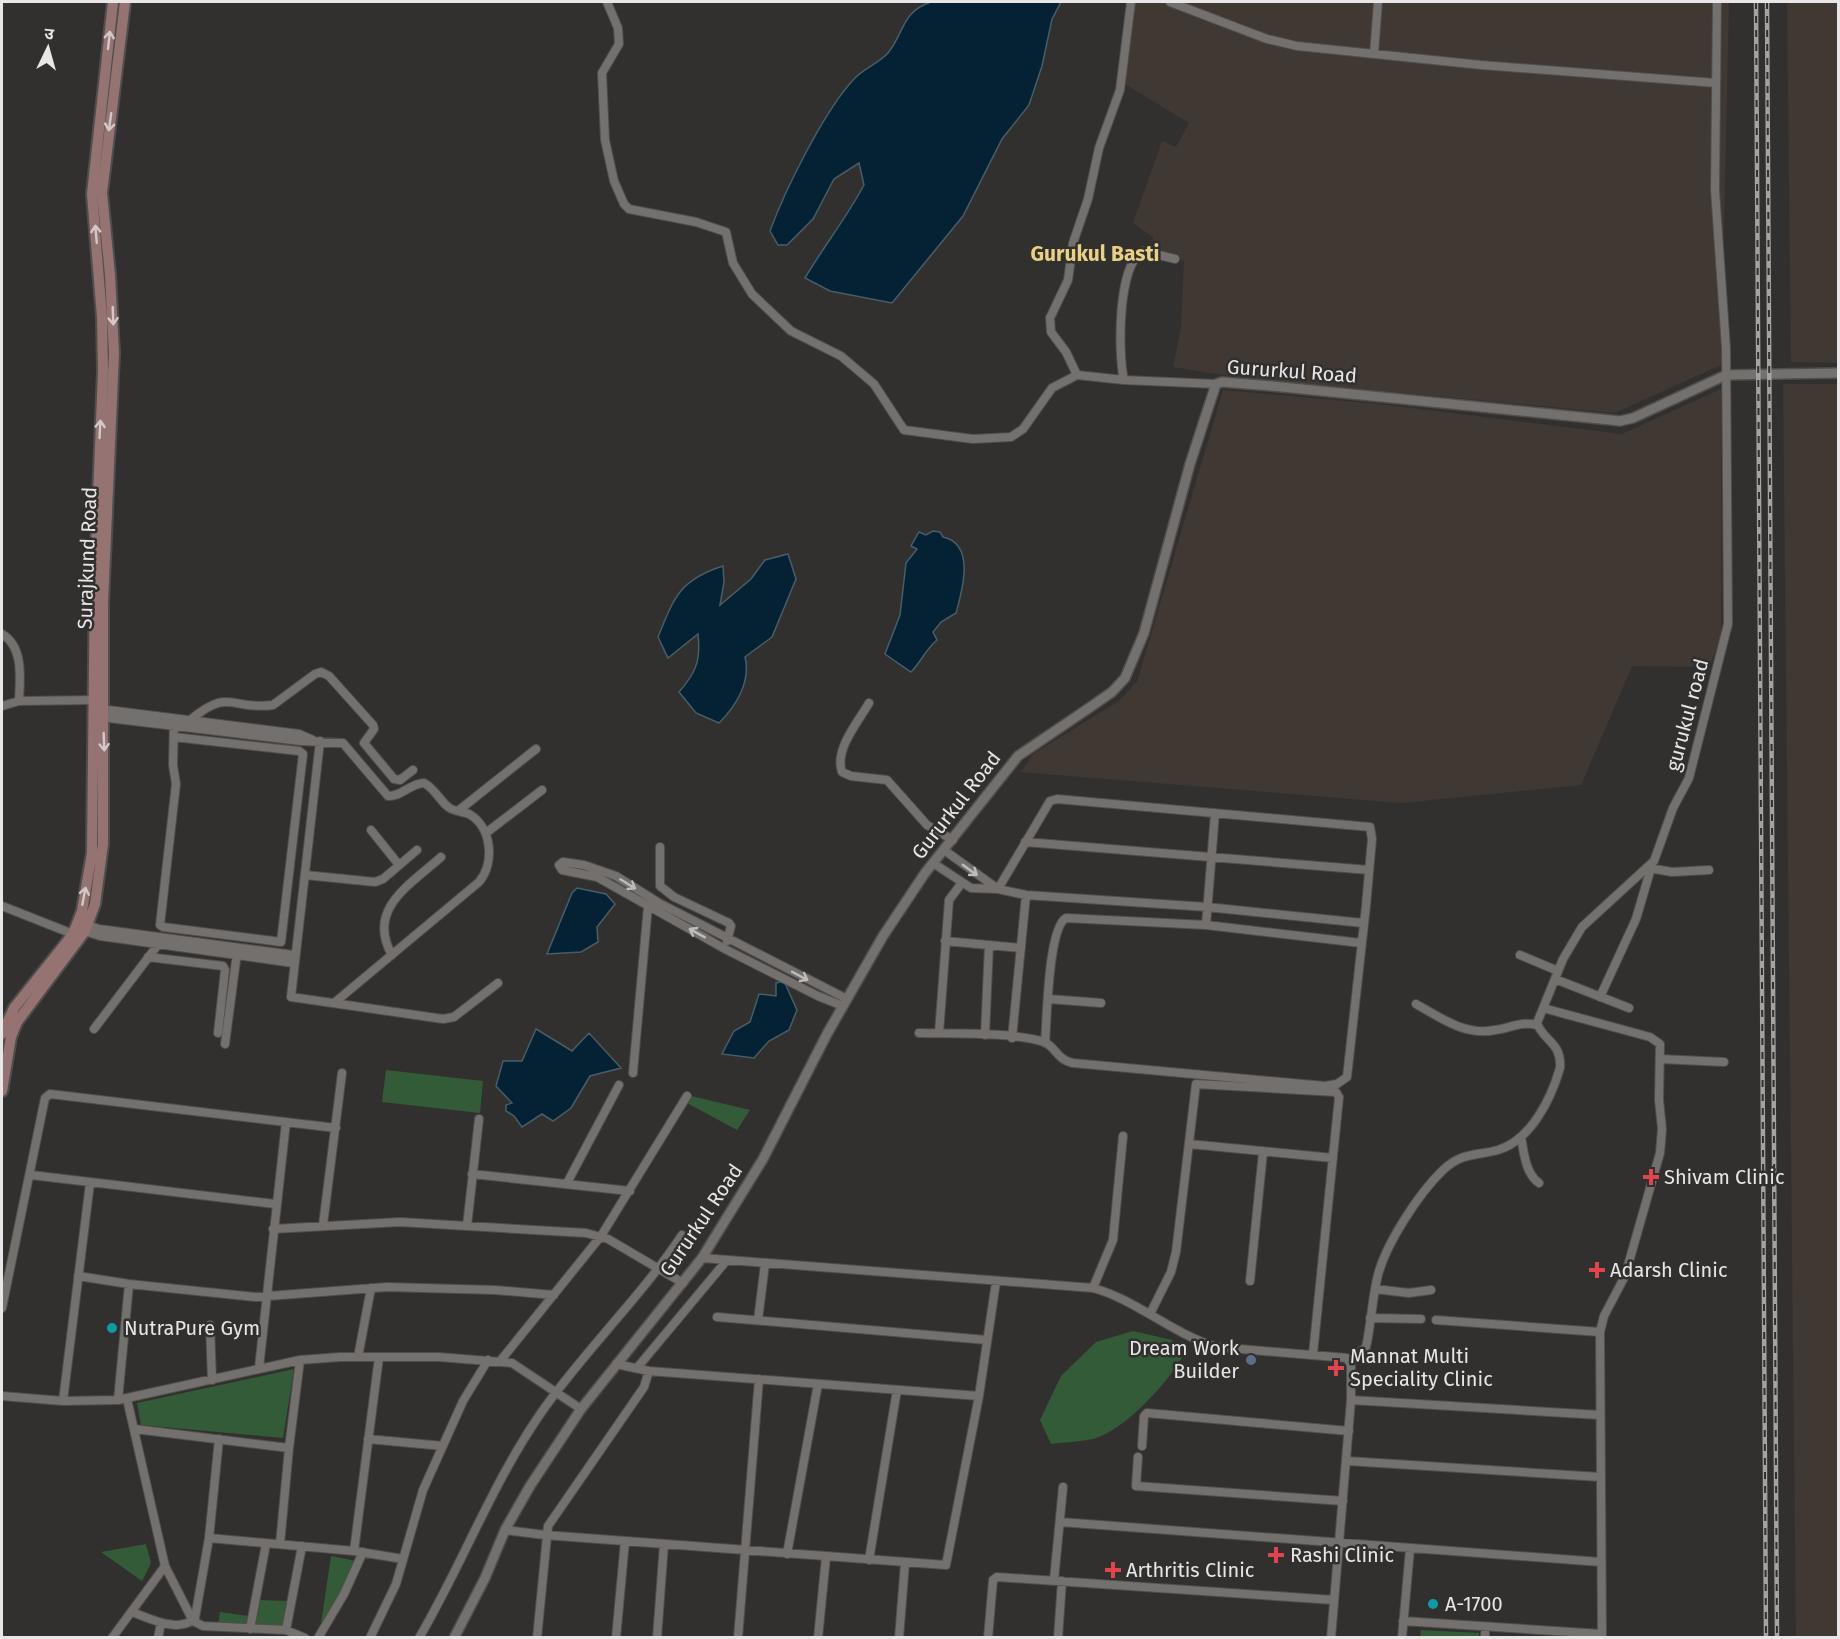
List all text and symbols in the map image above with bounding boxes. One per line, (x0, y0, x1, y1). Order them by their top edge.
north arrow (18, 18, 78, 78)
text: उ (44, 24, 55, 43)
one-way arrow (104, 31, 115, 51)
one-way arrow (104, 112, 115, 131)
one-way arrow (90, 225, 101, 245)
district label: Gurukul Basti (1030, 241, 1160, 267)
one-way arrow (107, 306, 118, 326)
street label: Gururkul Road (1226, 354, 1358, 388)
one-way arrow (95, 419, 106, 439)
street label: Surajkund Road (73, 486, 101, 630)
street label: gurukul road (1660, 656, 1714, 774)
one-way arrow (99, 731, 110, 751)
street label: Gururkul Road (906, 746, 1006, 864)
one-way arrow (962, 864, 978, 876)
one-way arrow (619, 878, 636, 890)
one-way arrow (79, 887, 90, 906)
one-way arrow (689, 927, 706, 939)
one-way arrow (791, 970, 808, 982)
street label: Gururkul Road (655, 1159, 747, 1281)
place label: Shivam Clinic (1664, 1165, 1785, 1189)
marker: Shivam Clinic (1642, 1168, 1660, 1186)
place label: Adarsh Clinic (1610, 1258, 1728, 1282)
marker: Adarsh Clinic (1588, 1261, 1606, 1279)
place label: NutraPure Gym (124, 1316, 260, 1340)
marker: NutraPure Gym (105, 1321, 119, 1335)
place label: Dream Work Builder (1129, 1336, 1240, 1383)
place label: Mannat Multi Speciality Clinic (1350, 1344, 1493, 1391)
marker: Dream Work Builder (1244, 1353, 1258, 1367)
marker: Mannat Multi Speciality Clinic (1327, 1359, 1345, 1377)
place label: Rashi Clinic (1290, 1543, 1394, 1567)
marker: Rashi Clinic (1267, 1546, 1285, 1564)
place label: Arthritis Clinic (1126, 1558, 1254, 1582)
marker: Arthritis Clinic (1104, 1561, 1122, 1579)
place label: A-1700 (1445, 1592, 1503, 1616)
marker: A-1700 (1426, 1597, 1440, 1611)

